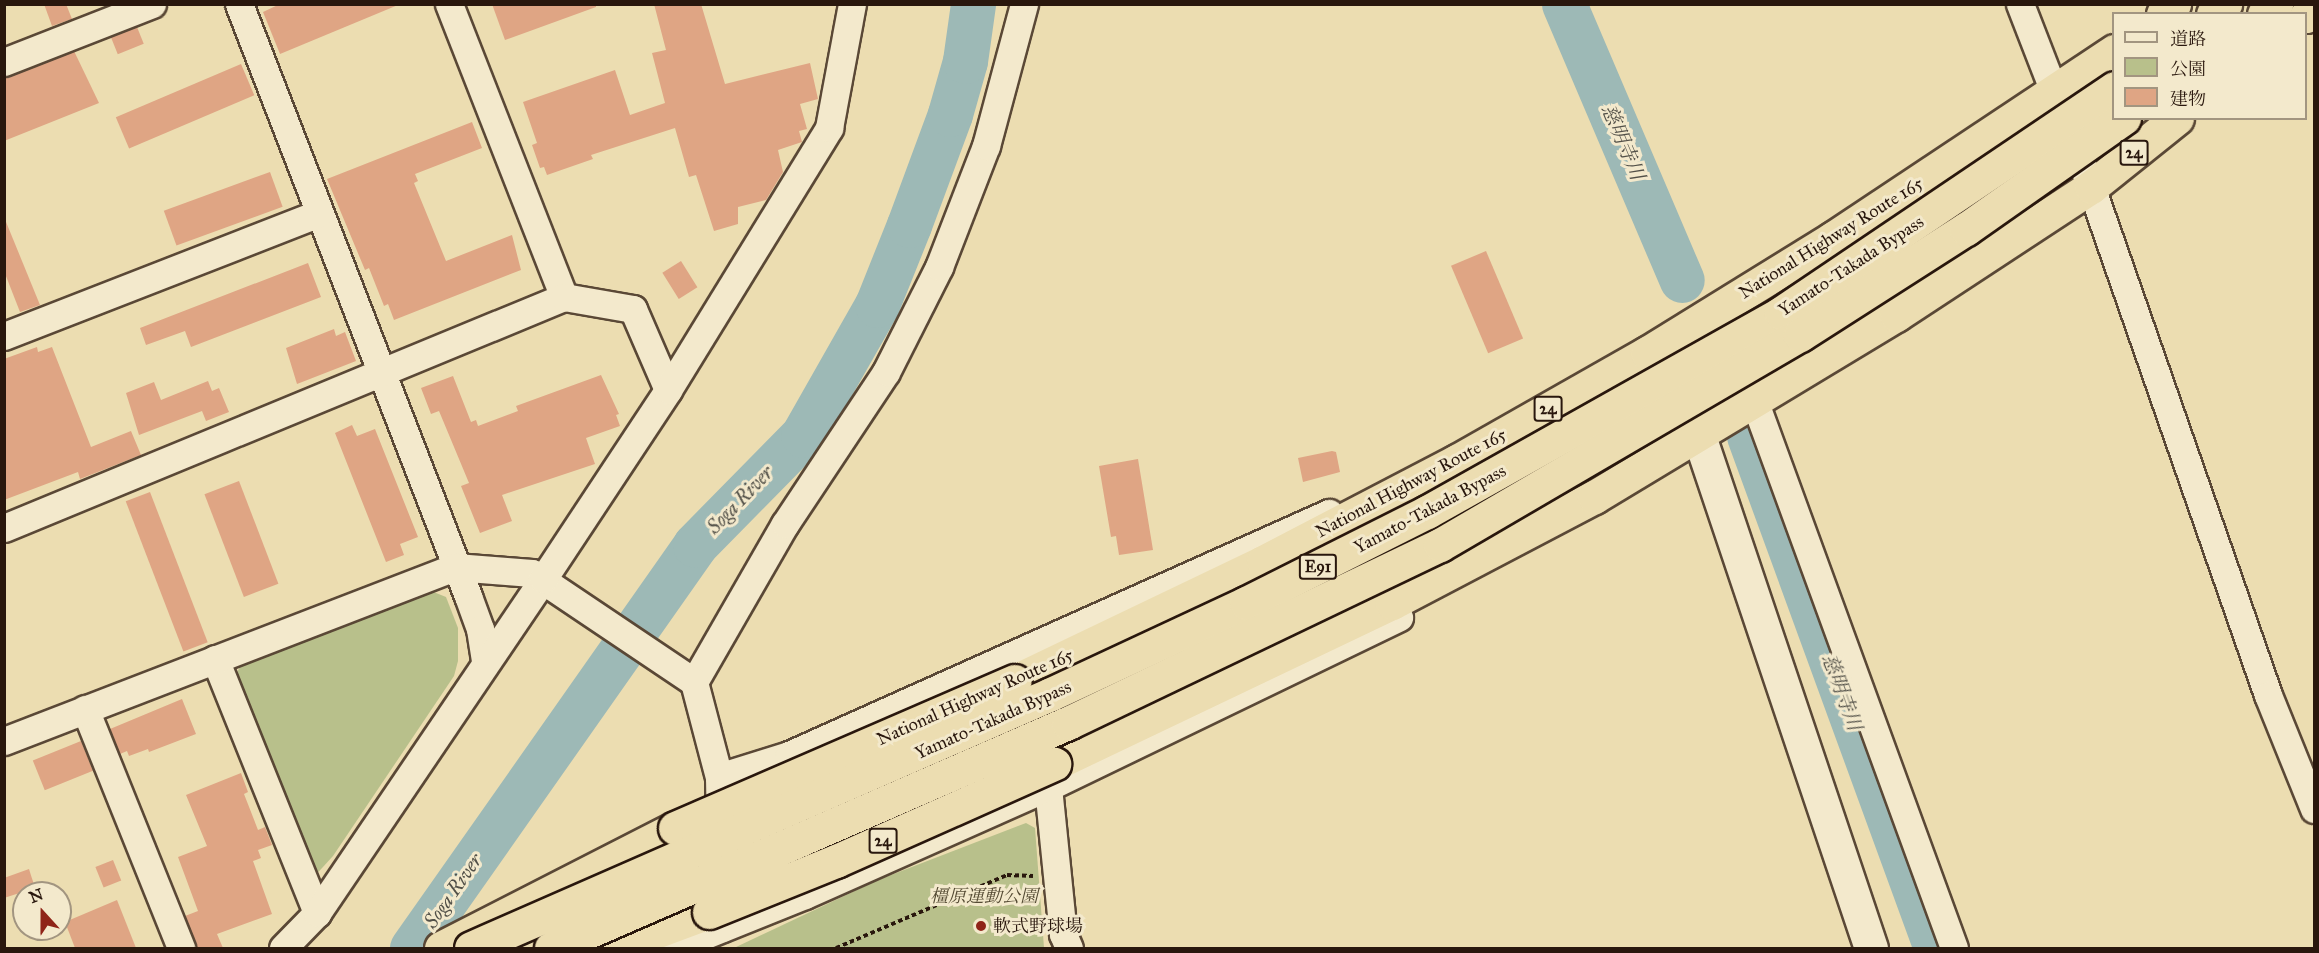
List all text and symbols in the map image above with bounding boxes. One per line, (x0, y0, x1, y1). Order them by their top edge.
legend (2112, 12, 2307, 120)
text: 道路 (2170, 28, 2206, 50)
text: 公園 (2170, 58, 2206, 80)
text: 建物 (2170, 88, 2206, 110)
water label: 慈明寺川 (1596, 100, 1650, 184)
road number: 24 (2119, 140, 2149, 166)
street label: National Highway Route 165 (1735, 172, 1927, 304)
street label: Yamato-Takada Bypass (1774, 211, 1928, 321)
road number: 24 (1533, 396, 1563, 422)
street label: National Highway Route 165 (1312, 424, 1510, 542)
street label: Yamato-Takada Bypass (1350, 460, 1510, 558)
water label: Soga River (702, 461, 778, 539)
road number: E91 (1298, 554, 1338, 580)
street label: National Highway Route 165 (873, 644, 1077, 750)
water label: 慈明寺川 (1817, 650, 1867, 734)
street label: Yamato-Takada Bypass (911, 676, 1075, 764)
road number: 24 (868, 828, 898, 854)
water label: Soga River (419, 849, 487, 933)
north arrow (12, 881, 72, 941)
text: N (26, 884, 46, 907)
park label: 橿原運動公園 (930, 885, 1038, 907)
place label: 軟式野球場 (993, 915, 1083, 937)
marker: 軟式野球場 (974, 919, 988, 933)

